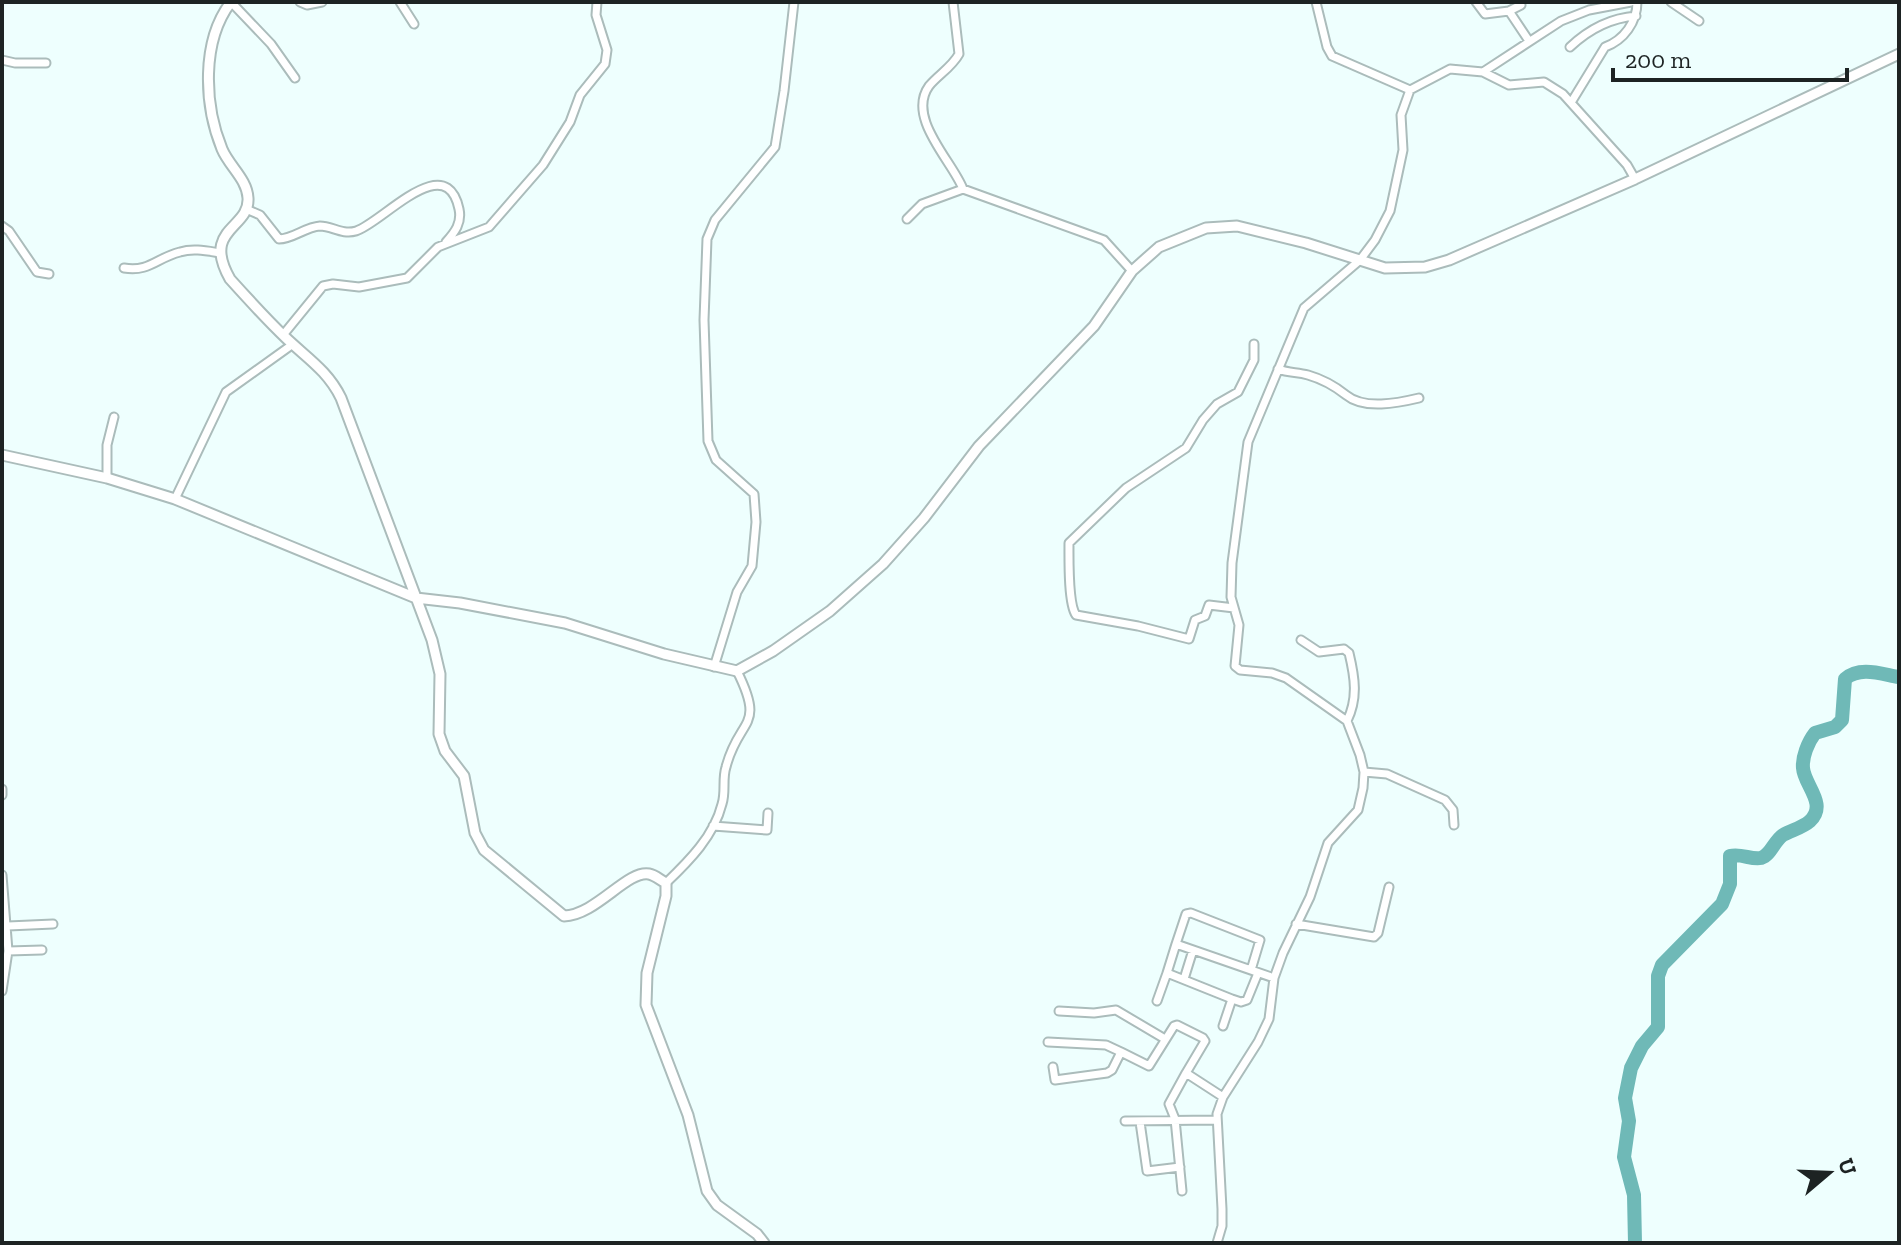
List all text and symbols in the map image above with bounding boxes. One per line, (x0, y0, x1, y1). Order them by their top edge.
scale bar (1613, 32, 1847, 82)
text: 200 m (1625, 45, 1691, 74)
north arrow (1789, 1133, 1869, 1213)
text: U (1832, 1155, 1863, 1179)

